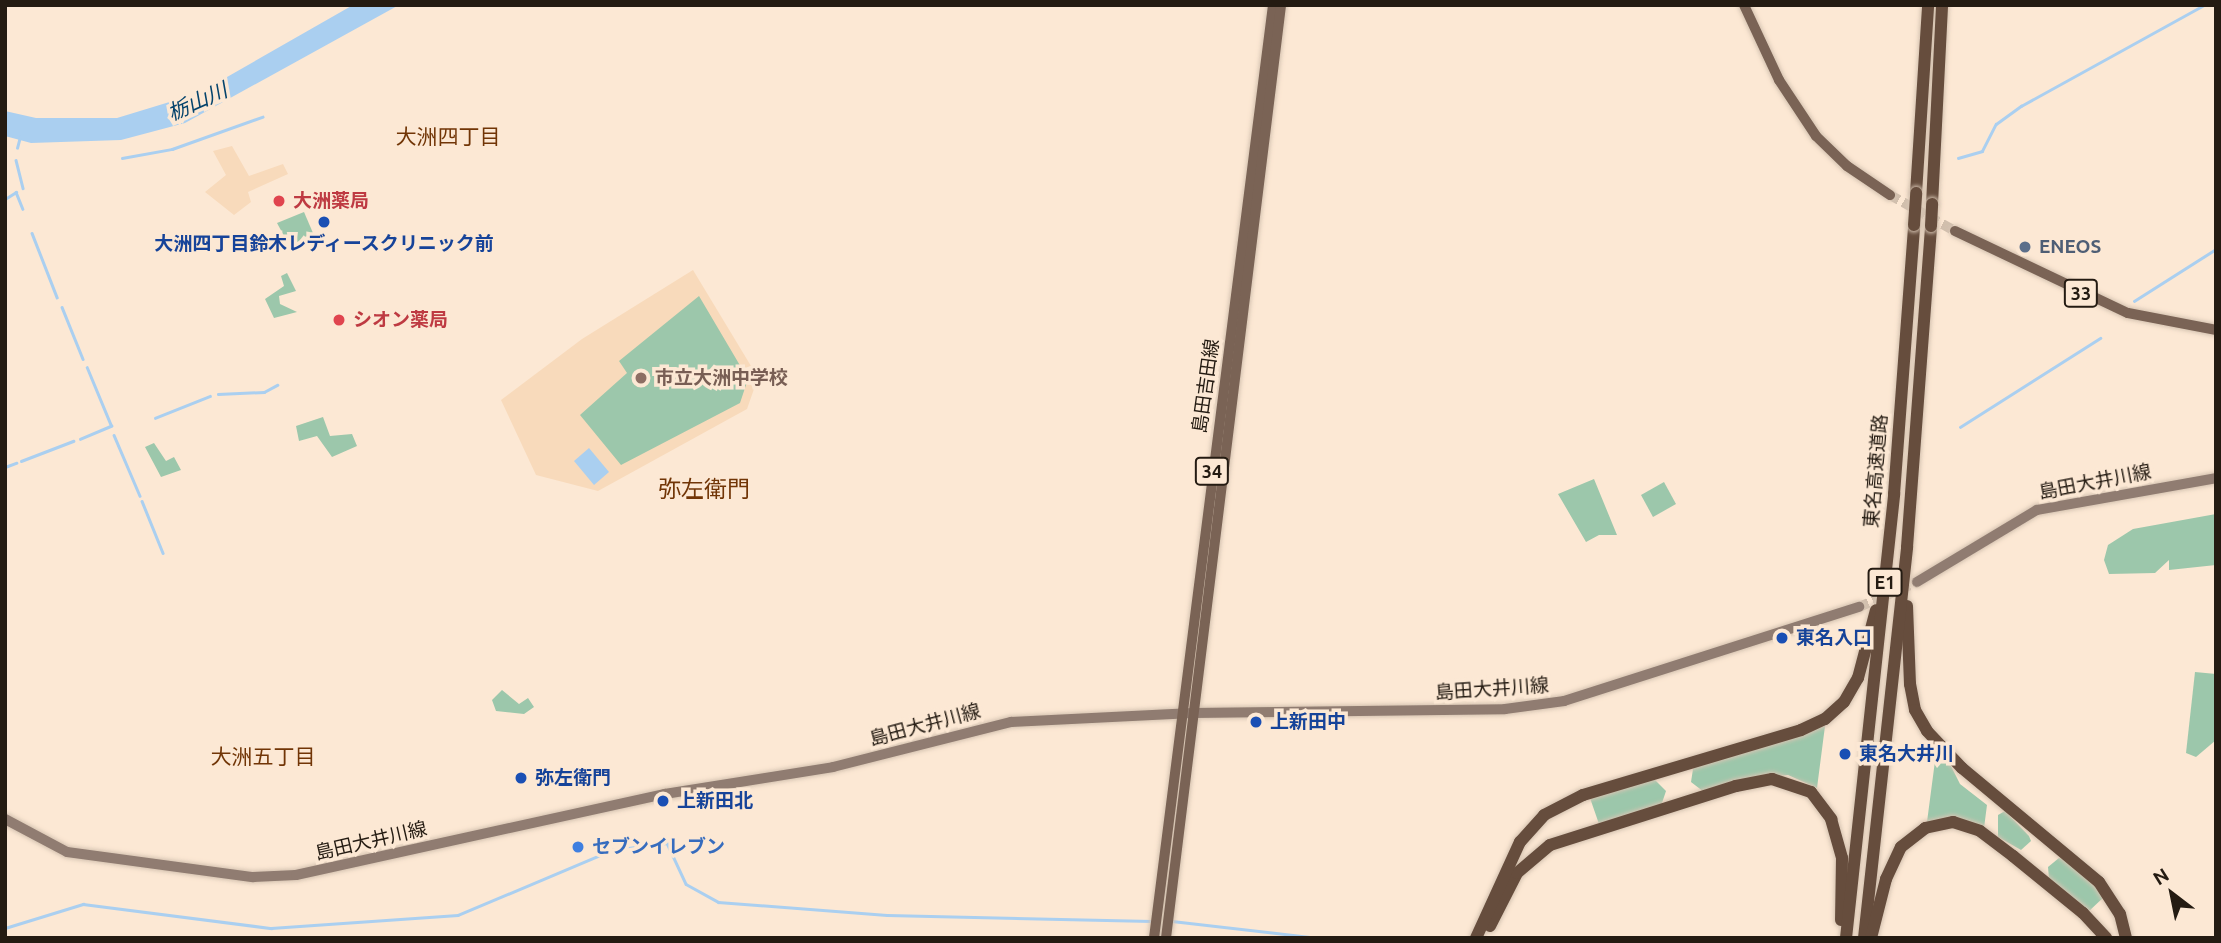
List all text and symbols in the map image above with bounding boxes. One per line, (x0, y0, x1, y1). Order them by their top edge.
water label: 栃山川 (163, 77, 231, 125)
district label: 大洲四丁目 (396, 123, 500, 149)
place label: 大洲薬局 (293, 190, 369, 212)
marker: 大洲薬局 (271, 193, 287, 209)
marker: 大洲四丁目鈴木レディースクリニック前 (316, 214, 332, 230)
place label: 大洲四丁目鈴木レディースクリニック前 (153, 233, 495, 255)
place label: ENEOS (2039, 236, 2101, 258)
marker: ENEOS (2017, 239, 2033, 255)
road number: 33 (2064, 278, 2098, 307)
place label: シオン薬局 (353, 309, 448, 331)
marker: シオン薬局 (331, 312, 347, 328)
street label: 島田吉田線 (1188, 337, 1224, 435)
place label: 市立大洲中学校 (655, 367, 788, 389)
marker: 市立大洲中学校 (633, 370, 649, 386)
street label: 東名高速道路 (1860, 413, 1892, 529)
road number: 34 (1194, 457, 1230, 486)
street label: 島田大井川線 (2037, 460, 2153, 504)
district label: 弥左衛門 (658, 475, 750, 503)
road number: E1 (1868, 568, 1902, 596)
place label: 東名入口 (1796, 627, 1872, 649)
marker: 東名入口 (1774, 630, 1790, 646)
street label: 島田大井川線 (1434, 674, 1550, 704)
street label: 島田大井川線 (867, 699, 983, 751)
place label: 上新田中 (1270, 711, 1346, 733)
marker: 上新田中 (1248, 714, 1264, 730)
district label: 大洲五丁目 (211, 743, 315, 769)
place label: 東名大井川 (1859, 743, 1954, 765)
marker: 東名大井川 (1837, 746, 1853, 762)
place label: 弥左衛門 (535, 767, 611, 789)
marker: 弥左衛門 (513, 770, 529, 786)
place label: 上新田北 (677, 790, 753, 812)
marker: 上新田北 (655, 793, 671, 809)
street label: 島田大井川線 (313, 817, 429, 865)
place label: セブンイレブン (592, 836, 725, 858)
marker: セブンイレブン (570, 839, 586, 855)
north arrow (2137, 859, 2207, 929)
text: N (2149, 863, 2173, 889)

